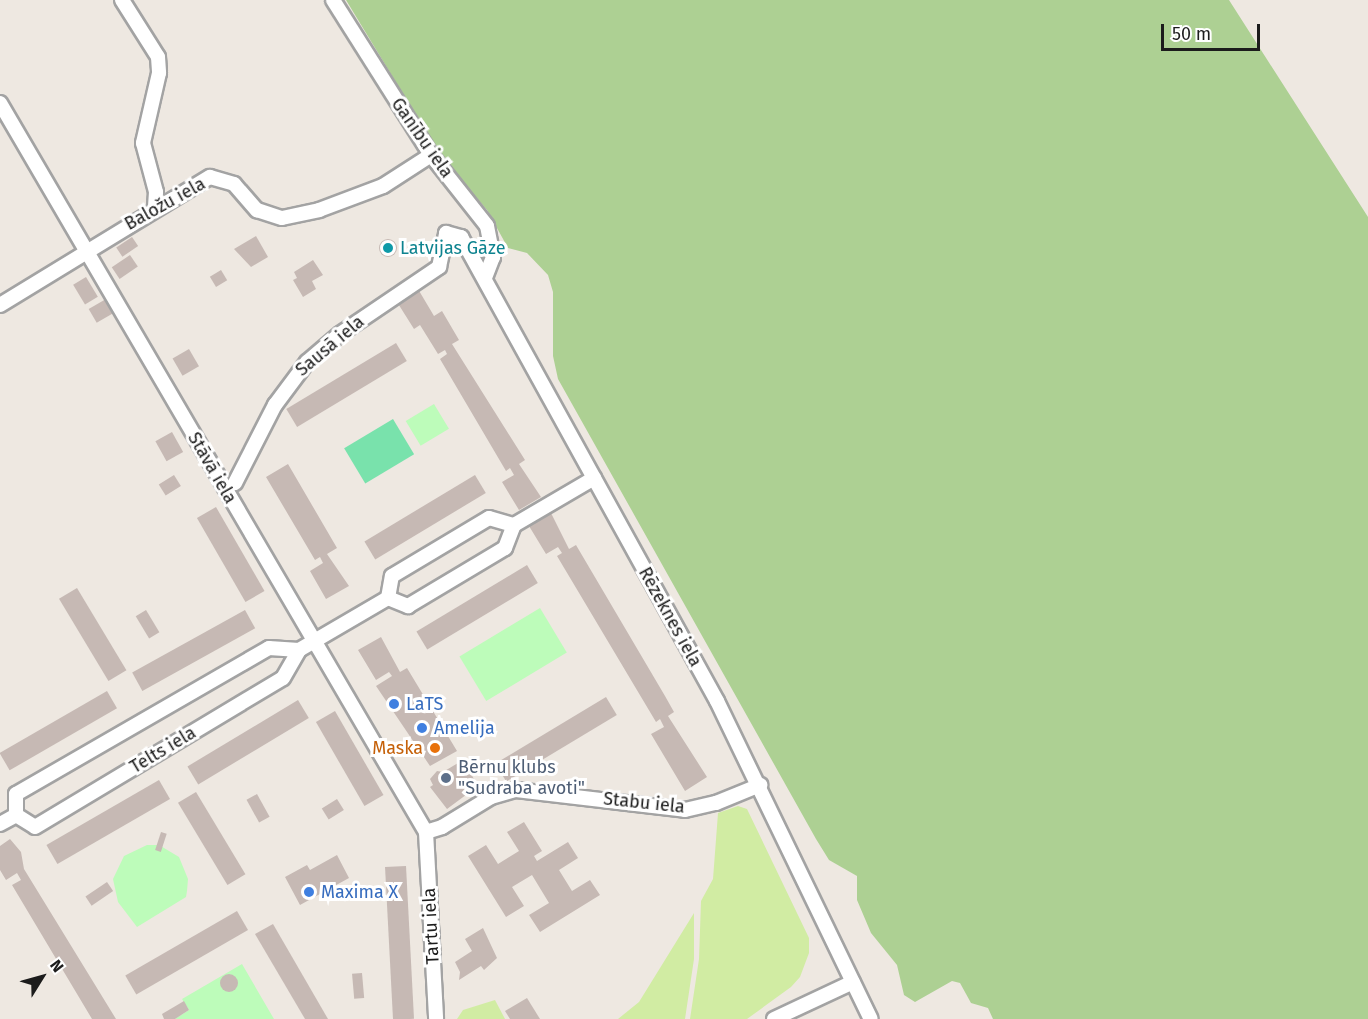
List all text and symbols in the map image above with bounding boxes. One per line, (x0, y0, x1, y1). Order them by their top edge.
scale bar (1164, 12, 1263, 50)
text: 50 m (1172, 23, 1211, 45)
street label: Ganību iela (387, 94, 457, 182)
street label: Baložu iela (121, 173, 209, 235)
place label: Latvijas Gāze (400, 237, 505, 259)
marker: Latvijas Gāze (381, 241, 395, 255)
street label: Sausā iela (291, 311, 369, 381)
street label: Stāvā iela (183, 429, 241, 507)
street label: Rēzeknes iela (634, 563, 706, 671)
place label: LaTS (406, 693, 443, 715)
marker: LaTS (387, 697, 401, 711)
place label: Amelija (434, 717, 495, 739)
marker: Amelija (415, 721, 429, 735)
street label: Telts iela (126, 722, 200, 778)
place label: Maska (372, 737, 423, 759)
marker: Maska (428, 741, 442, 755)
place label: Bērnu klubs "Sudraba avoti" (458, 757, 585, 800)
marker: Bērnu klubs "Sudraba avoti" (439, 771, 453, 785)
street label: Stabu iela (602, 788, 686, 818)
place label: Maxima X (321, 881, 398, 903)
marker: Maxima X (302, 885, 316, 899)
street label: Tartu iela (418, 887, 444, 965)
north arrow (12, 947, 72, 1007)
text: N (46, 956, 68, 976)

